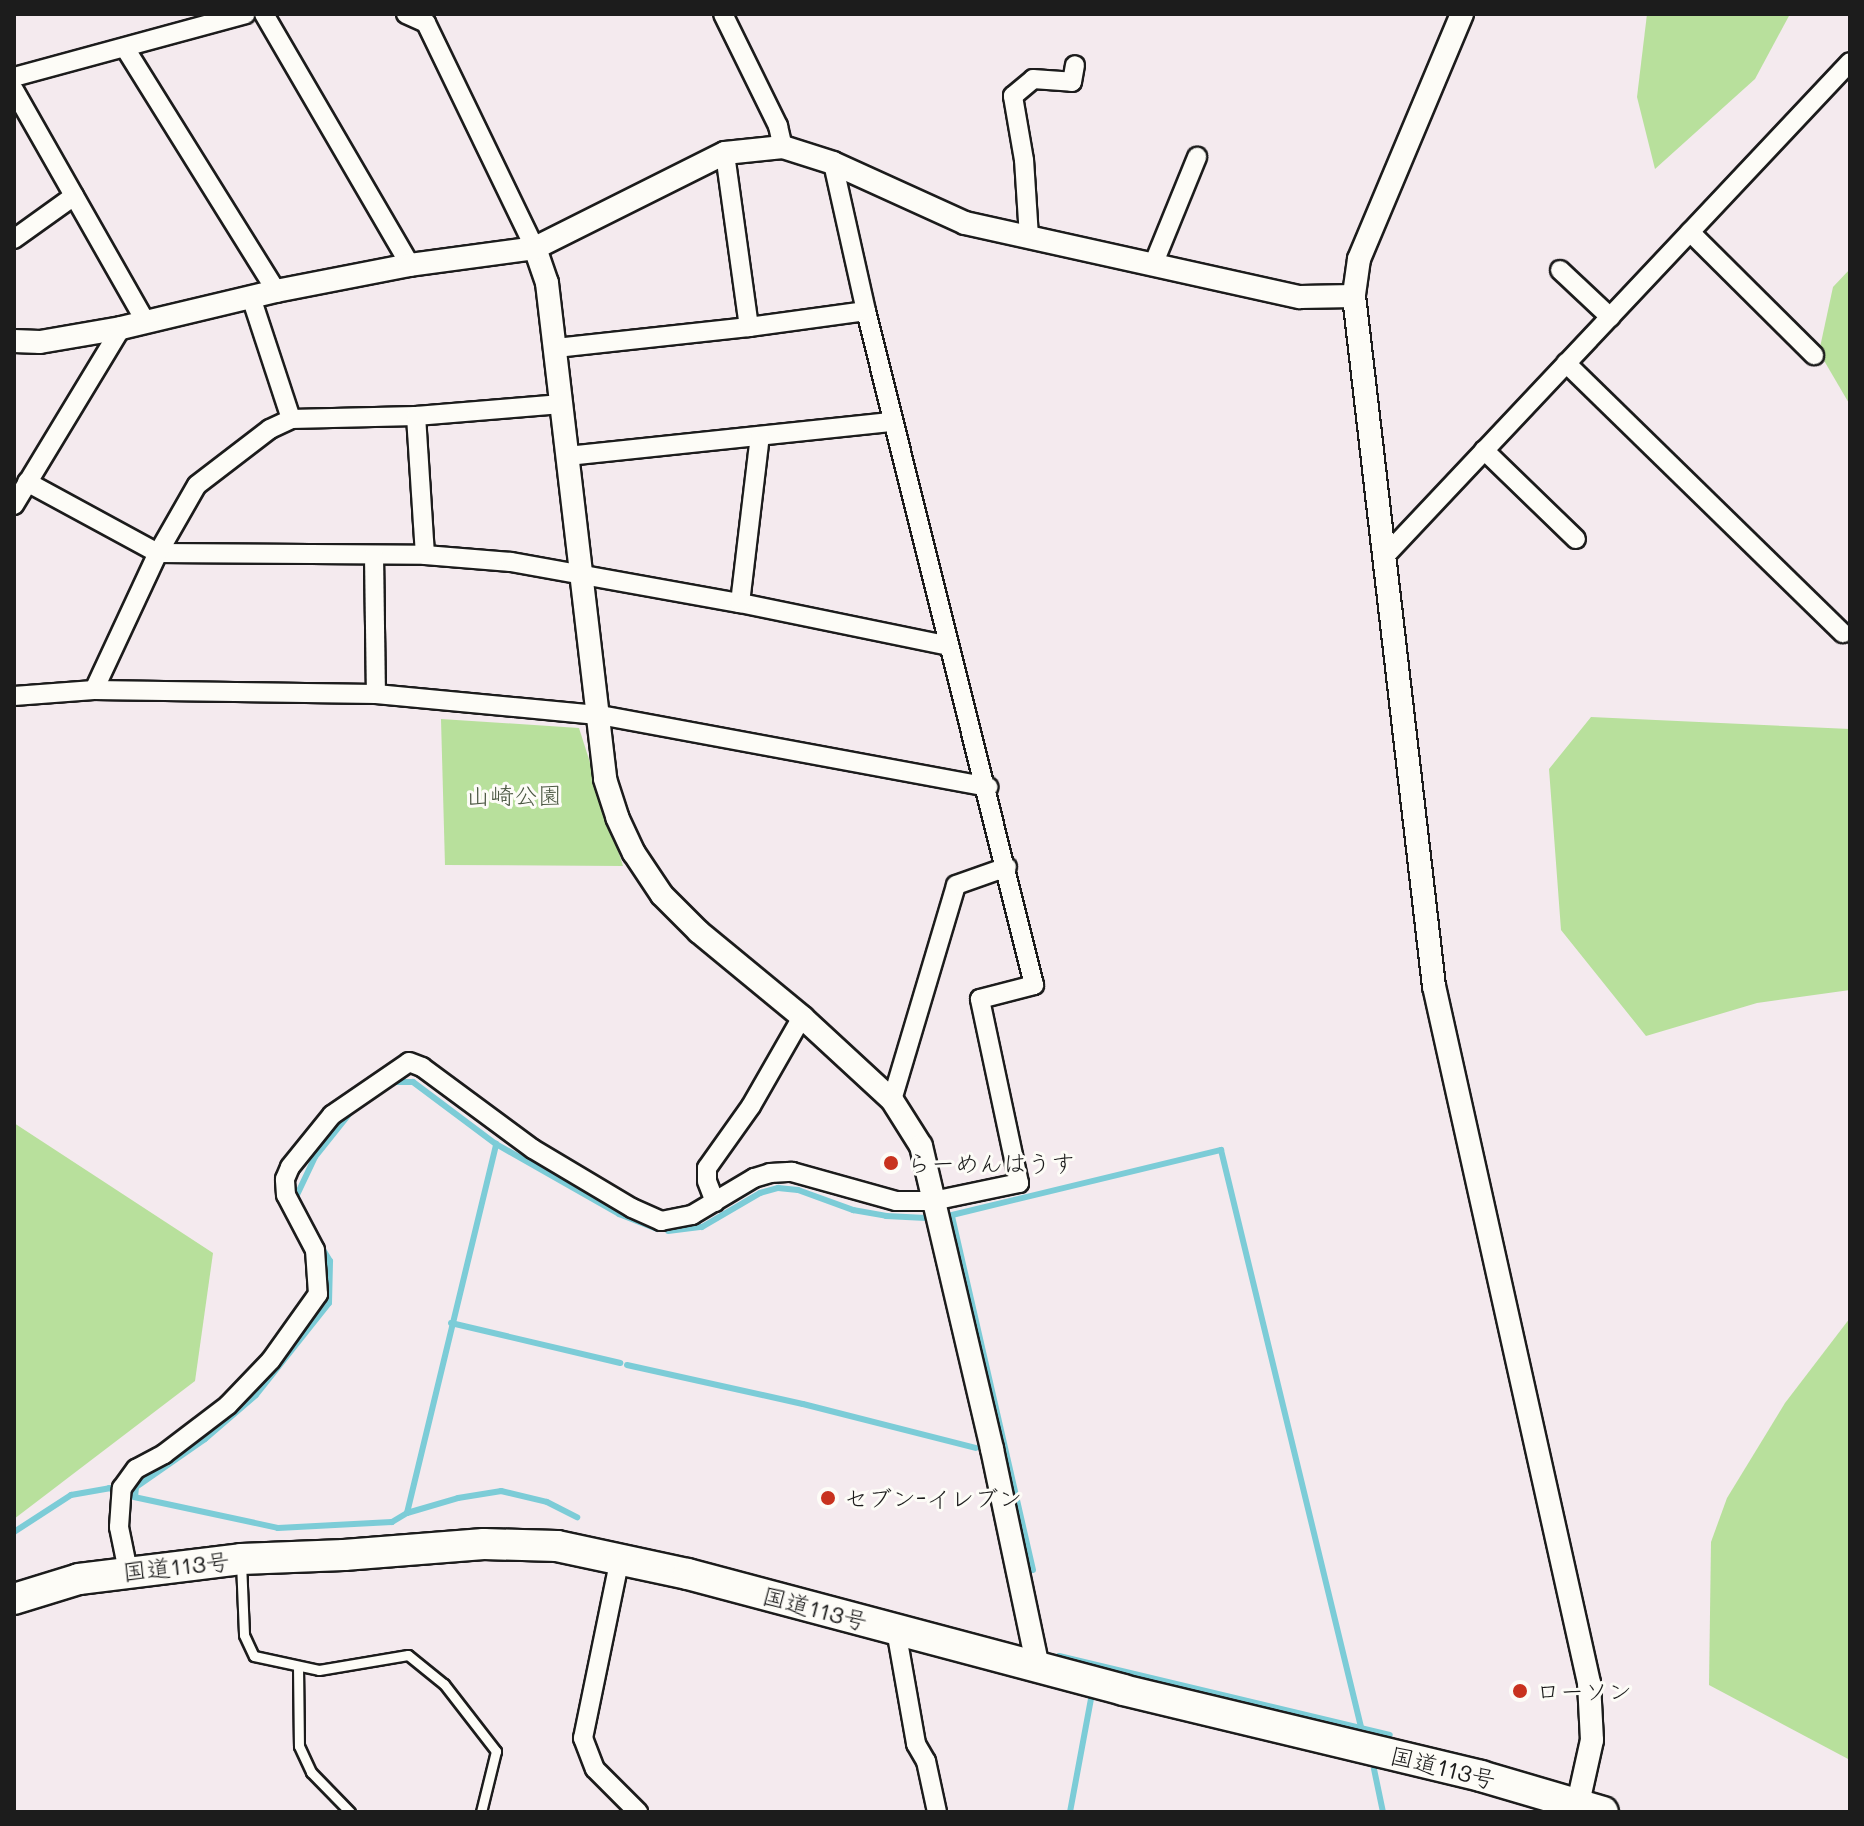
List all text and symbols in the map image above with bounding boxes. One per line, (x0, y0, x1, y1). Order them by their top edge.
park label: 山崎公園 (466, 781, 562, 809)
place label: らーめんはうす (907, 1149, 1075, 1177)
marker: らーめんはうす (882, 1154, 900, 1172)
place label: セブン-イレブン (844, 1484, 1022, 1512)
marker: セブン-イレブン (819, 1489, 837, 1507)
street label: 国道113号 (121, 1546, 231, 1586)
street label: 国道113号 (759, 1580, 871, 1636)
place label: ローソン (1536, 1677, 1632, 1705)
marker: ローソン (1511, 1682, 1529, 1700)
street label: 国道113号 (1387, 1740, 1499, 1794)

